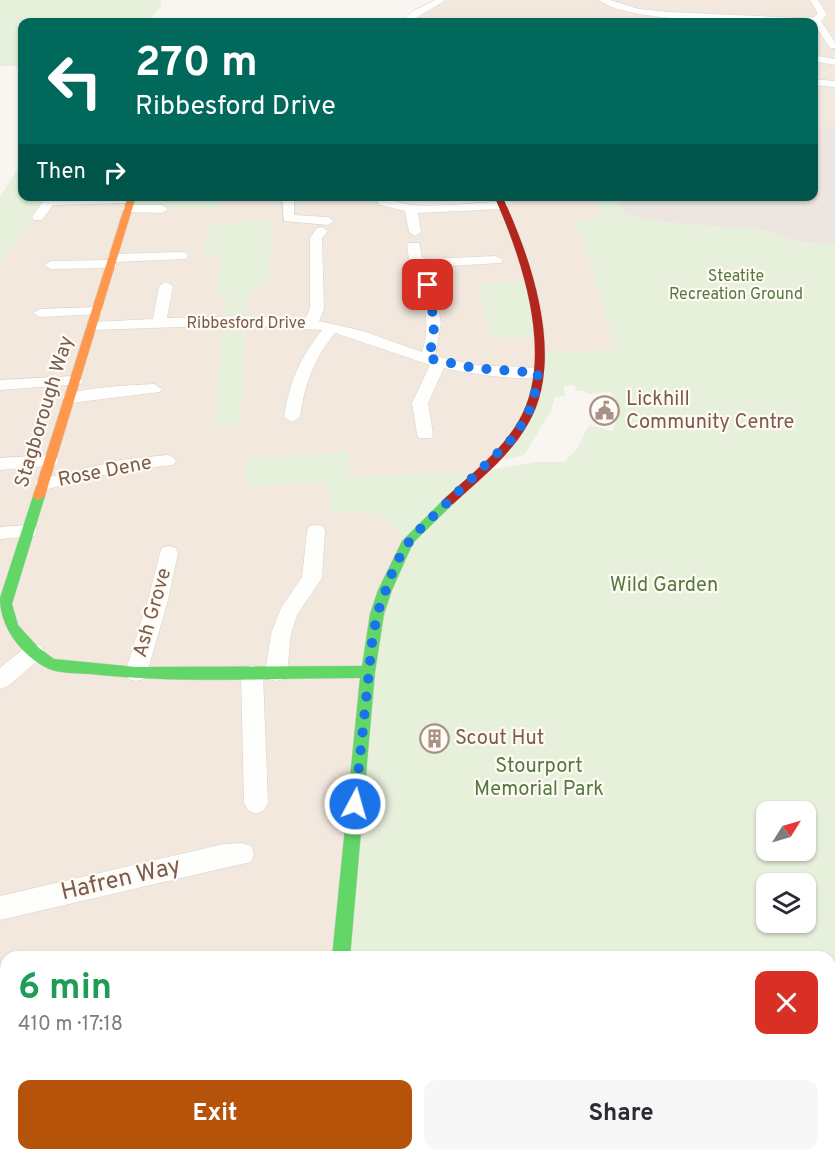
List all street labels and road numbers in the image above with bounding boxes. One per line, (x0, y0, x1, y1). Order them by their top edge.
street label: Ribbesford Drive (186, 314, 306, 334)
street label: Stagborough Way (10, 333, 80, 491)
street label: Rose Dene (56, 450, 154, 494)
street label: Ash Grove (128, 565, 178, 661)
street label: Hafren Way (58, 852, 184, 908)

